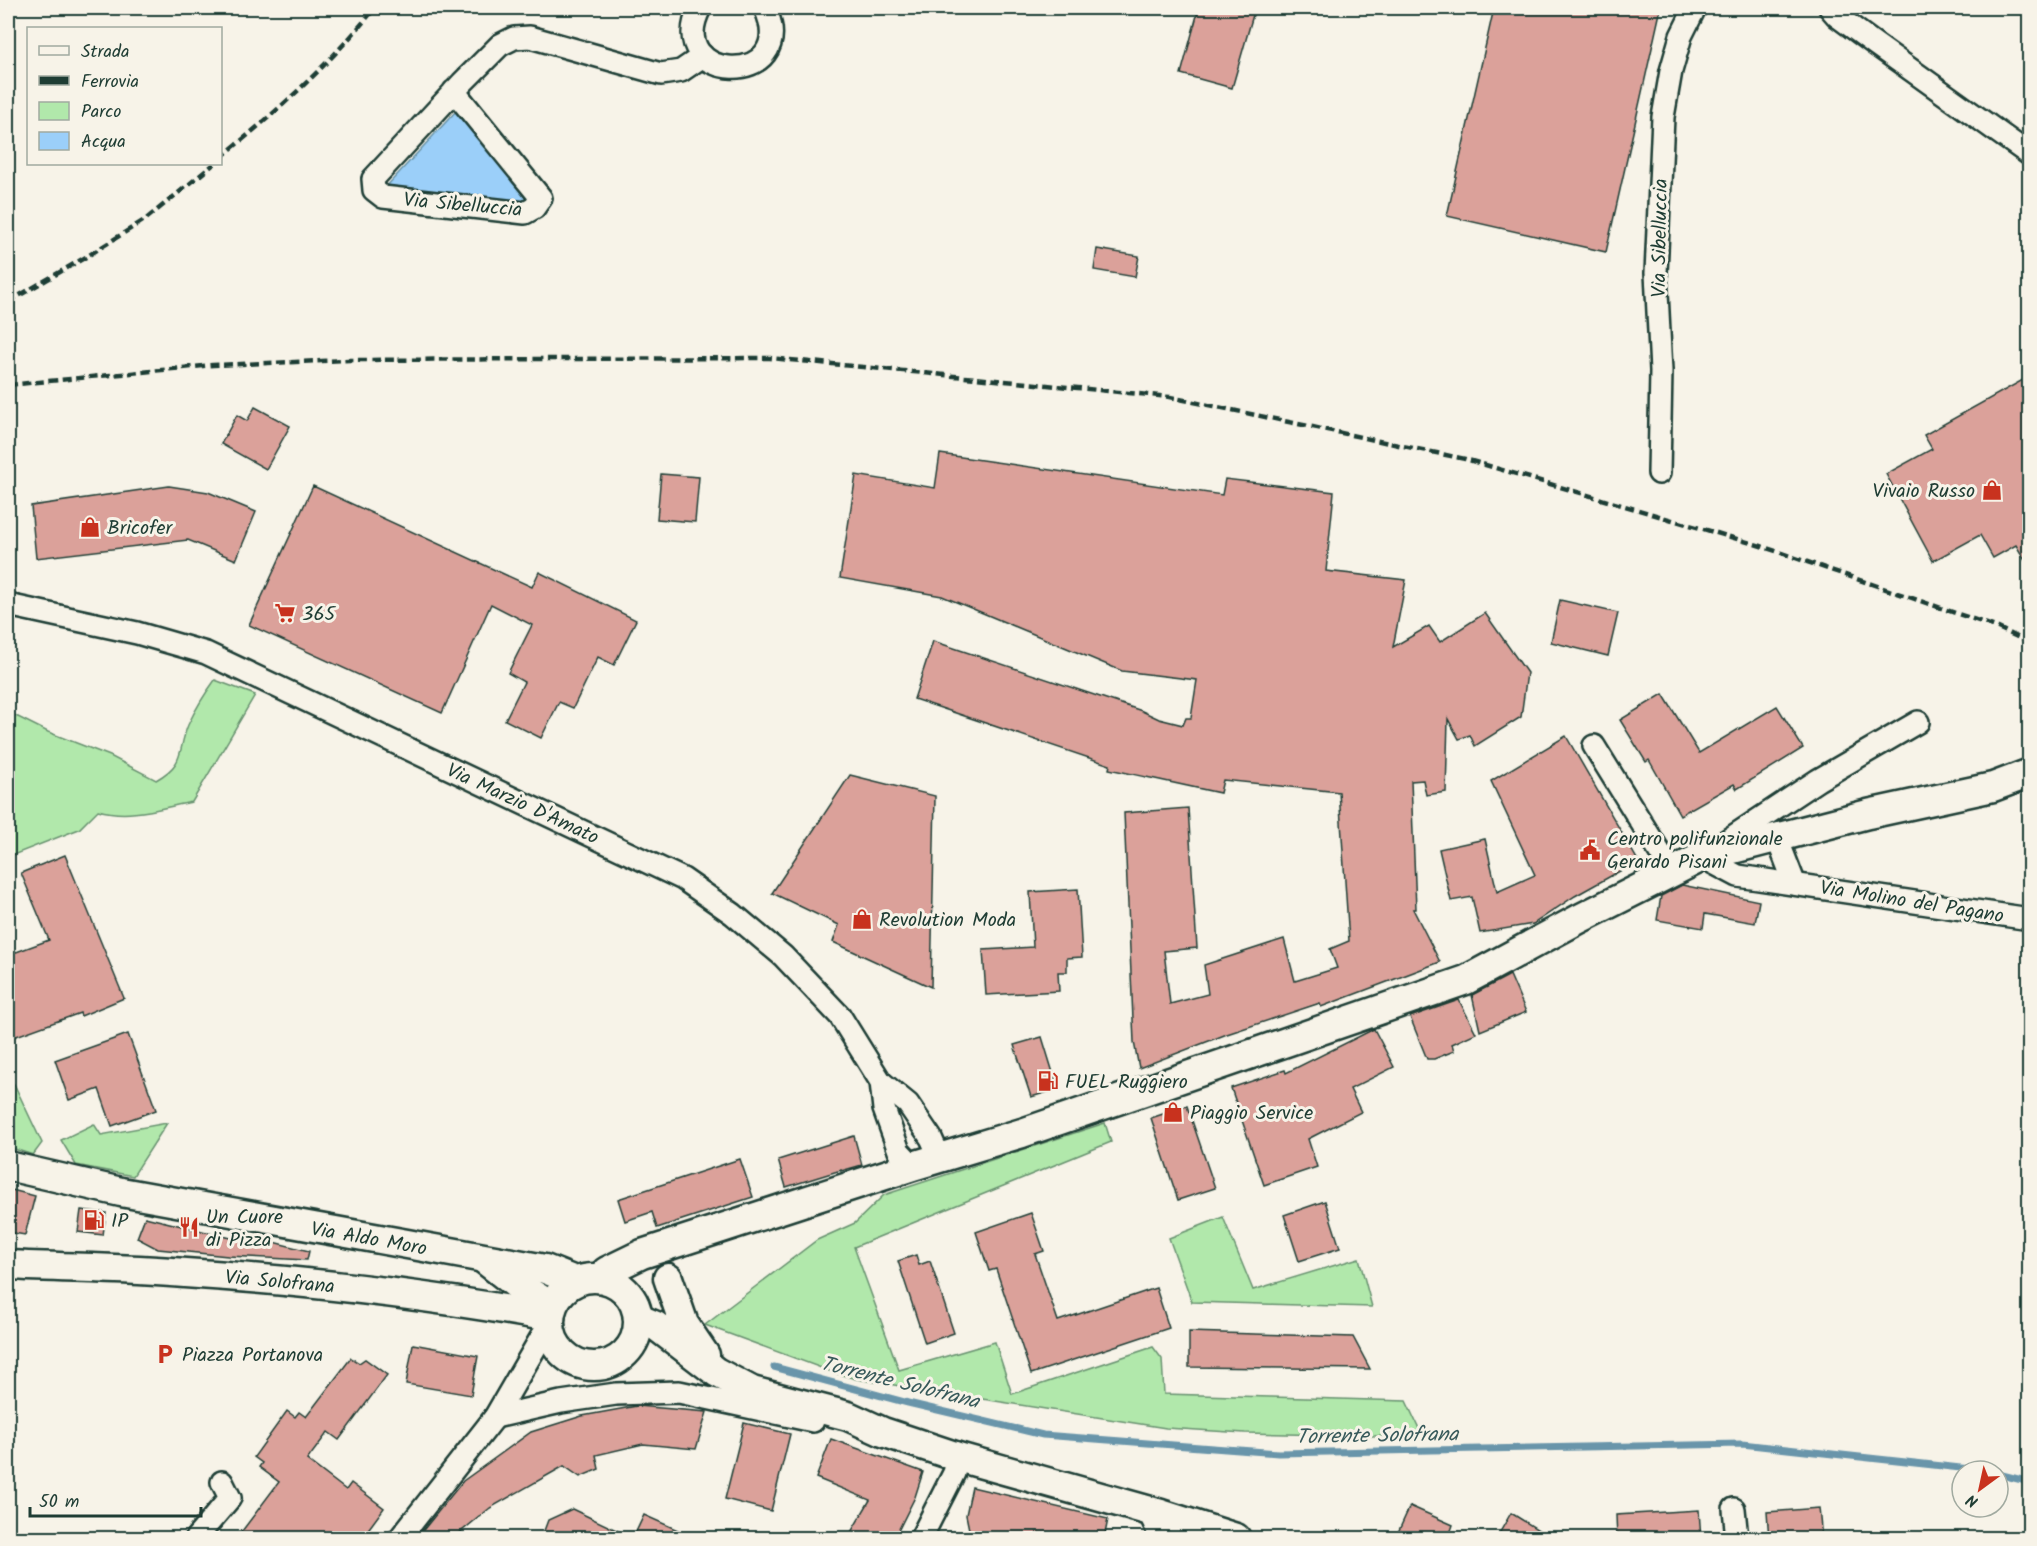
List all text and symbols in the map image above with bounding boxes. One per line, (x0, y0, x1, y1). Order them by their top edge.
legend (27, 27, 222, 165)
text: Strada (81, 38, 129, 67)
text: Ferrovia (81, 68, 139, 97)
text: Parco (81, 98, 121, 127)
text: Acqua (81, 128, 126, 157)
street label: Via Sibelluccia (1644, 178, 1678, 298)
street label: Via Sibelluccia (402, 185, 524, 227)
place label: Vivaio Russo (1873, 476, 1975, 508)
shop icon: Vivaio Russo (1980, 478, 2004, 502)
place label: Bricofer (107, 513, 174, 545)
shop icon: Bricofer (78, 515, 102, 539)
place label: 365 (302, 599, 337, 631)
supermarket icon: 365 (273, 601, 297, 625)
street label: Via Marzio D'Amato (440, 755, 604, 854)
place label: Centro polifunzionale Gerardo Pisani (1607, 824, 1783, 879)
public building icon: Centro polifunzionale Gerardo Pisani (1578, 838, 1602, 862)
street label: Via Molino del Pagano (1817, 873, 2006, 933)
place label: Revolution Moda (879, 905, 1016, 937)
shop icon: Revolution Moda (850, 907, 874, 931)
place label: FUEL Ruggiero (1065, 1067, 1188, 1099)
fuel station icon: FUEL Ruggiero (1036, 1069, 1060, 1093)
place label: Piaggio Service (1190, 1098, 1313, 1130)
shop icon: Piaggio Service (1161, 1100, 1185, 1124)
place label: Un Cuore di Pizza (206, 1202, 283, 1257)
place label: IP (111, 1206, 129, 1238)
fuel station icon: IP (82, 1208, 106, 1232)
street label: Via Aldo Moro (308, 1214, 429, 1266)
restaurant icon: Un Cuore di Pizza (177, 1215, 201, 1239)
street label: Via Solofrana (224, 1262, 336, 1304)
place label: Piazza Portanova (182, 1340, 323, 1372)
parking icon: Piazza Portanova (153, 1342, 177, 1366)
water label: Torrente Solofrana (817, 1348, 984, 1419)
water label: Torrente Solofrana (1296, 1419, 1460, 1454)
north arrow (1950, 1459, 2010, 1519)
scale bar (30, 1480, 201, 1518)
text: N (1962, 1487, 1984, 1514)
text: 50 m (39, 1488, 79, 1517)

